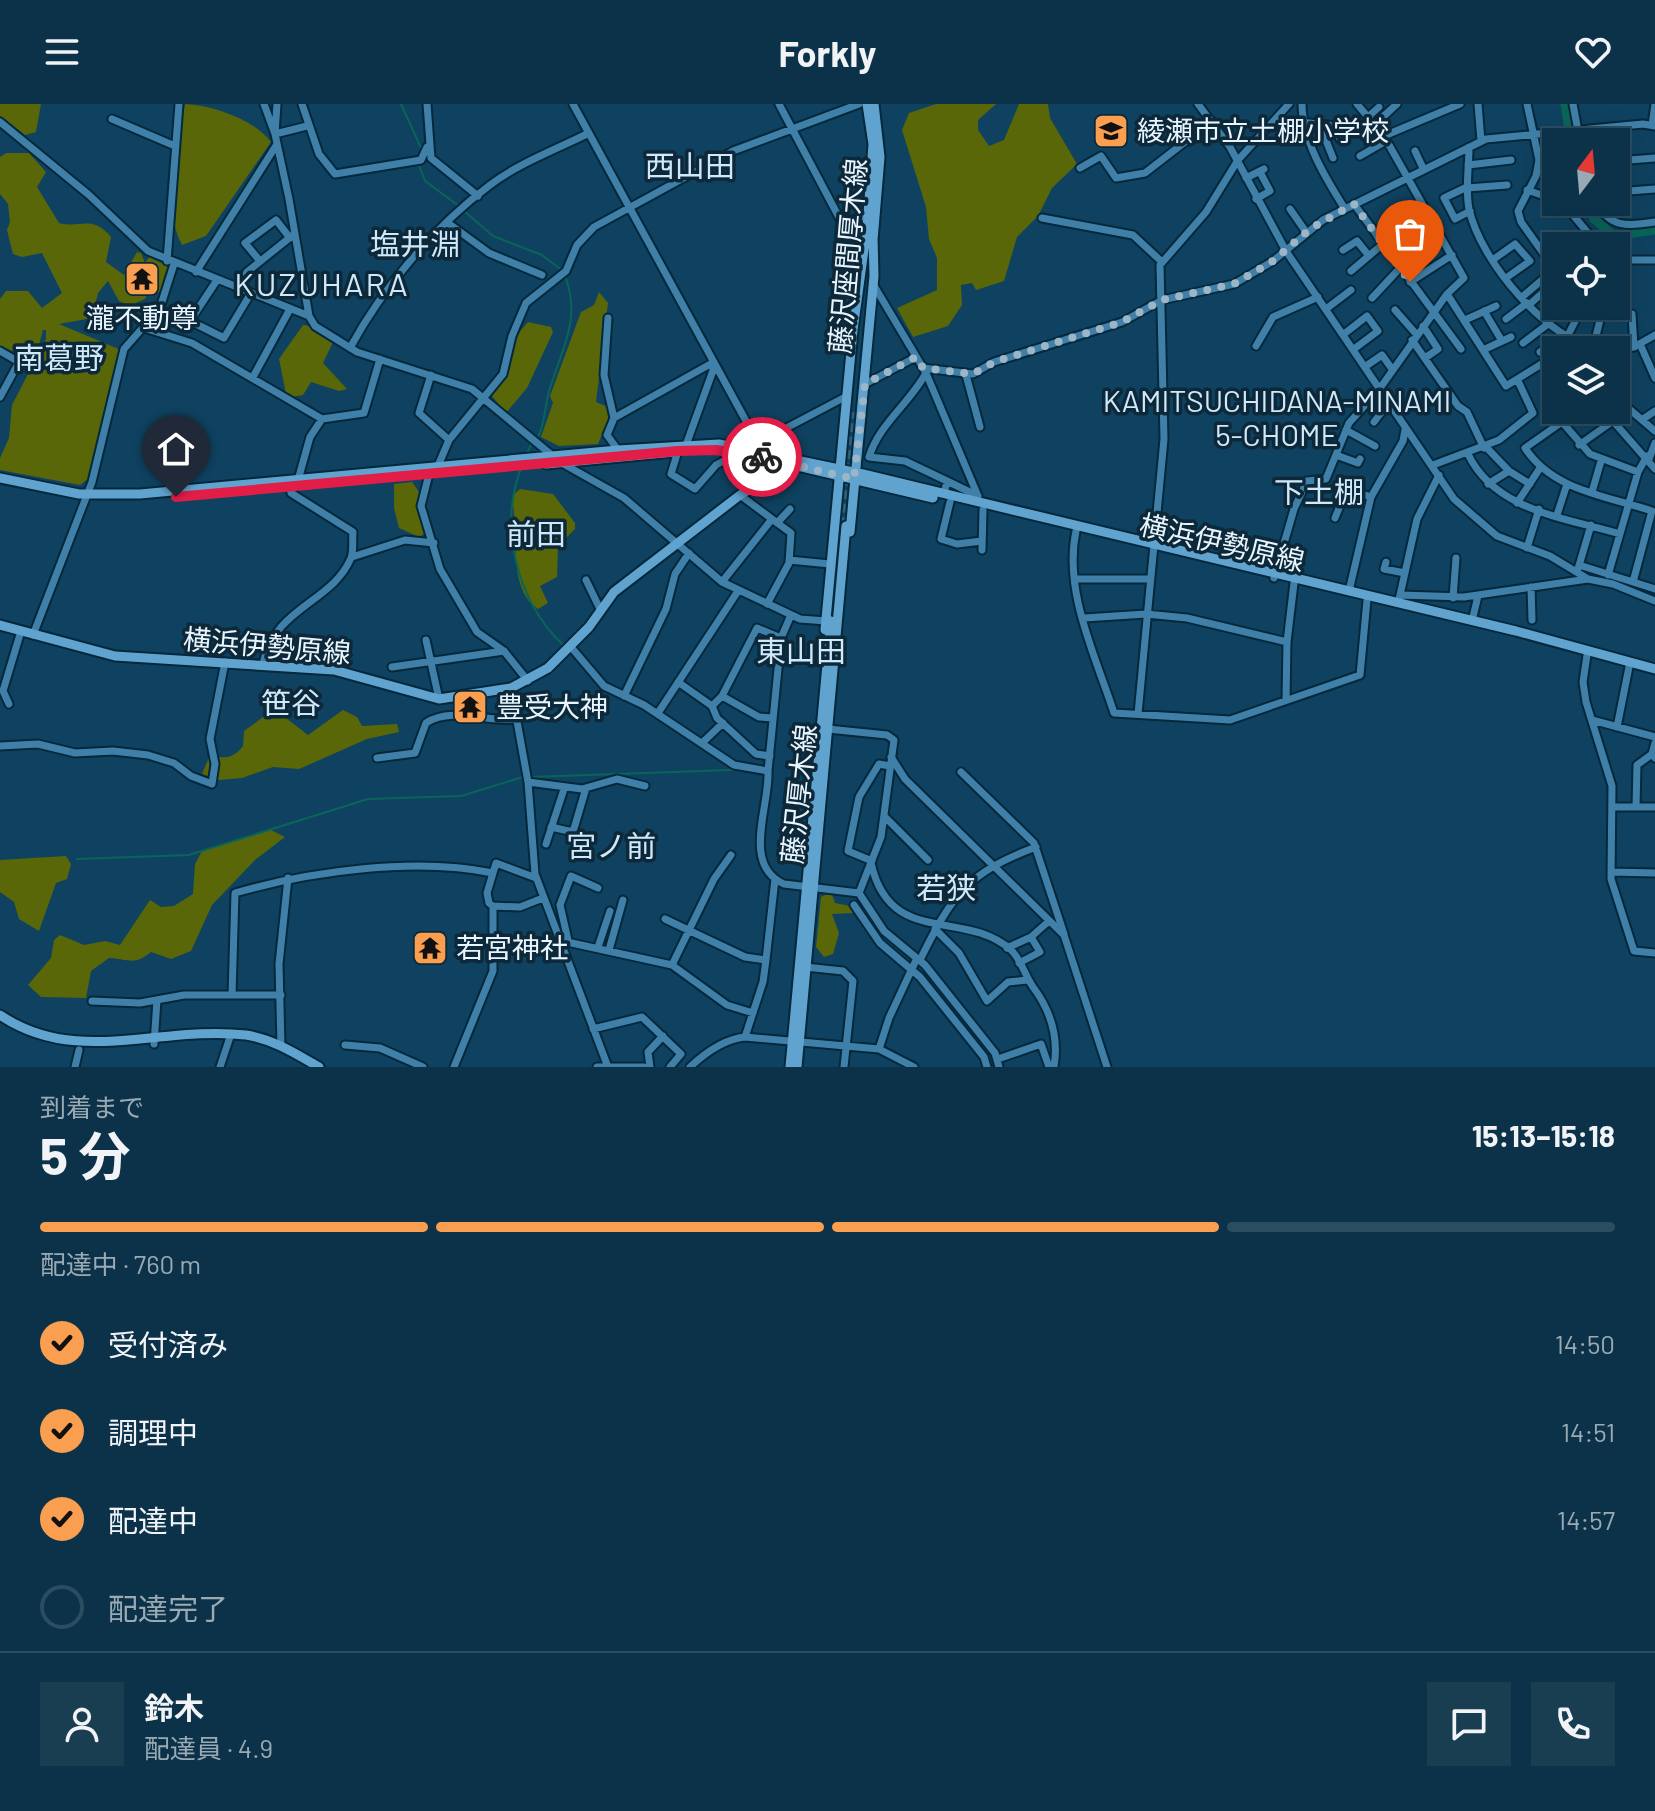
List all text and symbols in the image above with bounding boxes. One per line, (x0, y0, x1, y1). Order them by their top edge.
icon: menu (40, 30, 84, 74)
icon: heart (1571, 30, 1615, 74)
text: Forkly (778, 31, 877, 74)
school or university icon: 綾瀬市立土棚小学校 (1092, 112, 1130, 150)
place label: 綾瀬市立土棚小学校 (1137, 113, 1389, 147)
north arrow (1542, 128, 1630, 216)
map controls (1542, 128, 1630, 424)
district label: 西山田 (645, 147, 735, 183)
street label: 藤沢座間厚木線 (822, 157, 872, 355)
pin (1376, 200, 1444, 282)
icon: bag (1388, 212, 1432, 256)
district label: 塩井淵 (370, 225, 460, 261)
button: locate (1542, 232, 1630, 320)
temple icon: 瀧不動尊 (123, 260, 161, 298)
district label: KUZUHARA (234, 264, 410, 302)
place label: 瀧不動尊 (86, 300, 198, 334)
button: layers (1542, 336, 1630, 424)
district label: 南葛野 (14, 339, 104, 375)
district label: KAMITSUCHIDANA-MINAMI 5-CHOME (1103, 382, 1451, 452)
pin (142, 415, 210, 497)
courier (722, 417, 802, 497)
icon: home (154, 427, 198, 471)
icon: bike (740, 435, 784, 479)
district label: 下土棚 (1274, 473, 1364, 509)
street label: 横浜伊勢原線 (1137, 507, 1308, 577)
district label: 前田 (506, 515, 566, 551)
street label: 横浜伊勢原線 (182, 621, 352, 669)
district label: 東山田 (756, 632, 846, 668)
district label: 笹谷 (261, 684, 321, 720)
temple icon: 豊受大神 (451, 688, 489, 726)
place label: 豊受大神 (496, 689, 608, 723)
street label: 藤沢厚木線 (774, 722, 822, 865)
district label: 宮ノ前 (566, 827, 656, 863)
district label: 若狭 (916, 869, 976, 905)
temple icon: 若宮神社 (411, 929, 449, 967)
place label: 若宮神社 (456, 930, 568, 964)
text: 到着まで (40, 1091, 144, 1122)
text: 15:13–15:18 (1472, 1117, 1615, 1153)
text: 5 分 (40, 1123, 130, 1185)
text: 配達中 · 760 m (40, 1248, 201, 1279)
icon: check (40, 1321, 84, 1365)
text: 受付済み (108, 1326, 228, 1362)
text: 14:50 (1555, 1328, 1615, 1359)
icon: check (40, 1409, 84, 1453)
text: 調理中 (108, 1414, 198, 1450)
text: 14:51 (1561, 1416, 1615, 1447)
icon: check (40, 1497, 84, 1541)
text: 配達中 (108, 1502, 198, 1538)
text: 14:57 (1557, 1504, 1615, 1535)
text: 配達完了 (108, 1590, 228, 1626)
button: person (40, 1682, 124, 1766)
button: chat (1427, 1682, 1511, 1766)
button: phone (1531, 1682, 1615, 1766)
text: 鈴木 (144, 1689, 204, 1725)
text: 配達員 · 4.9 (144, 1732, 273, 1763)

